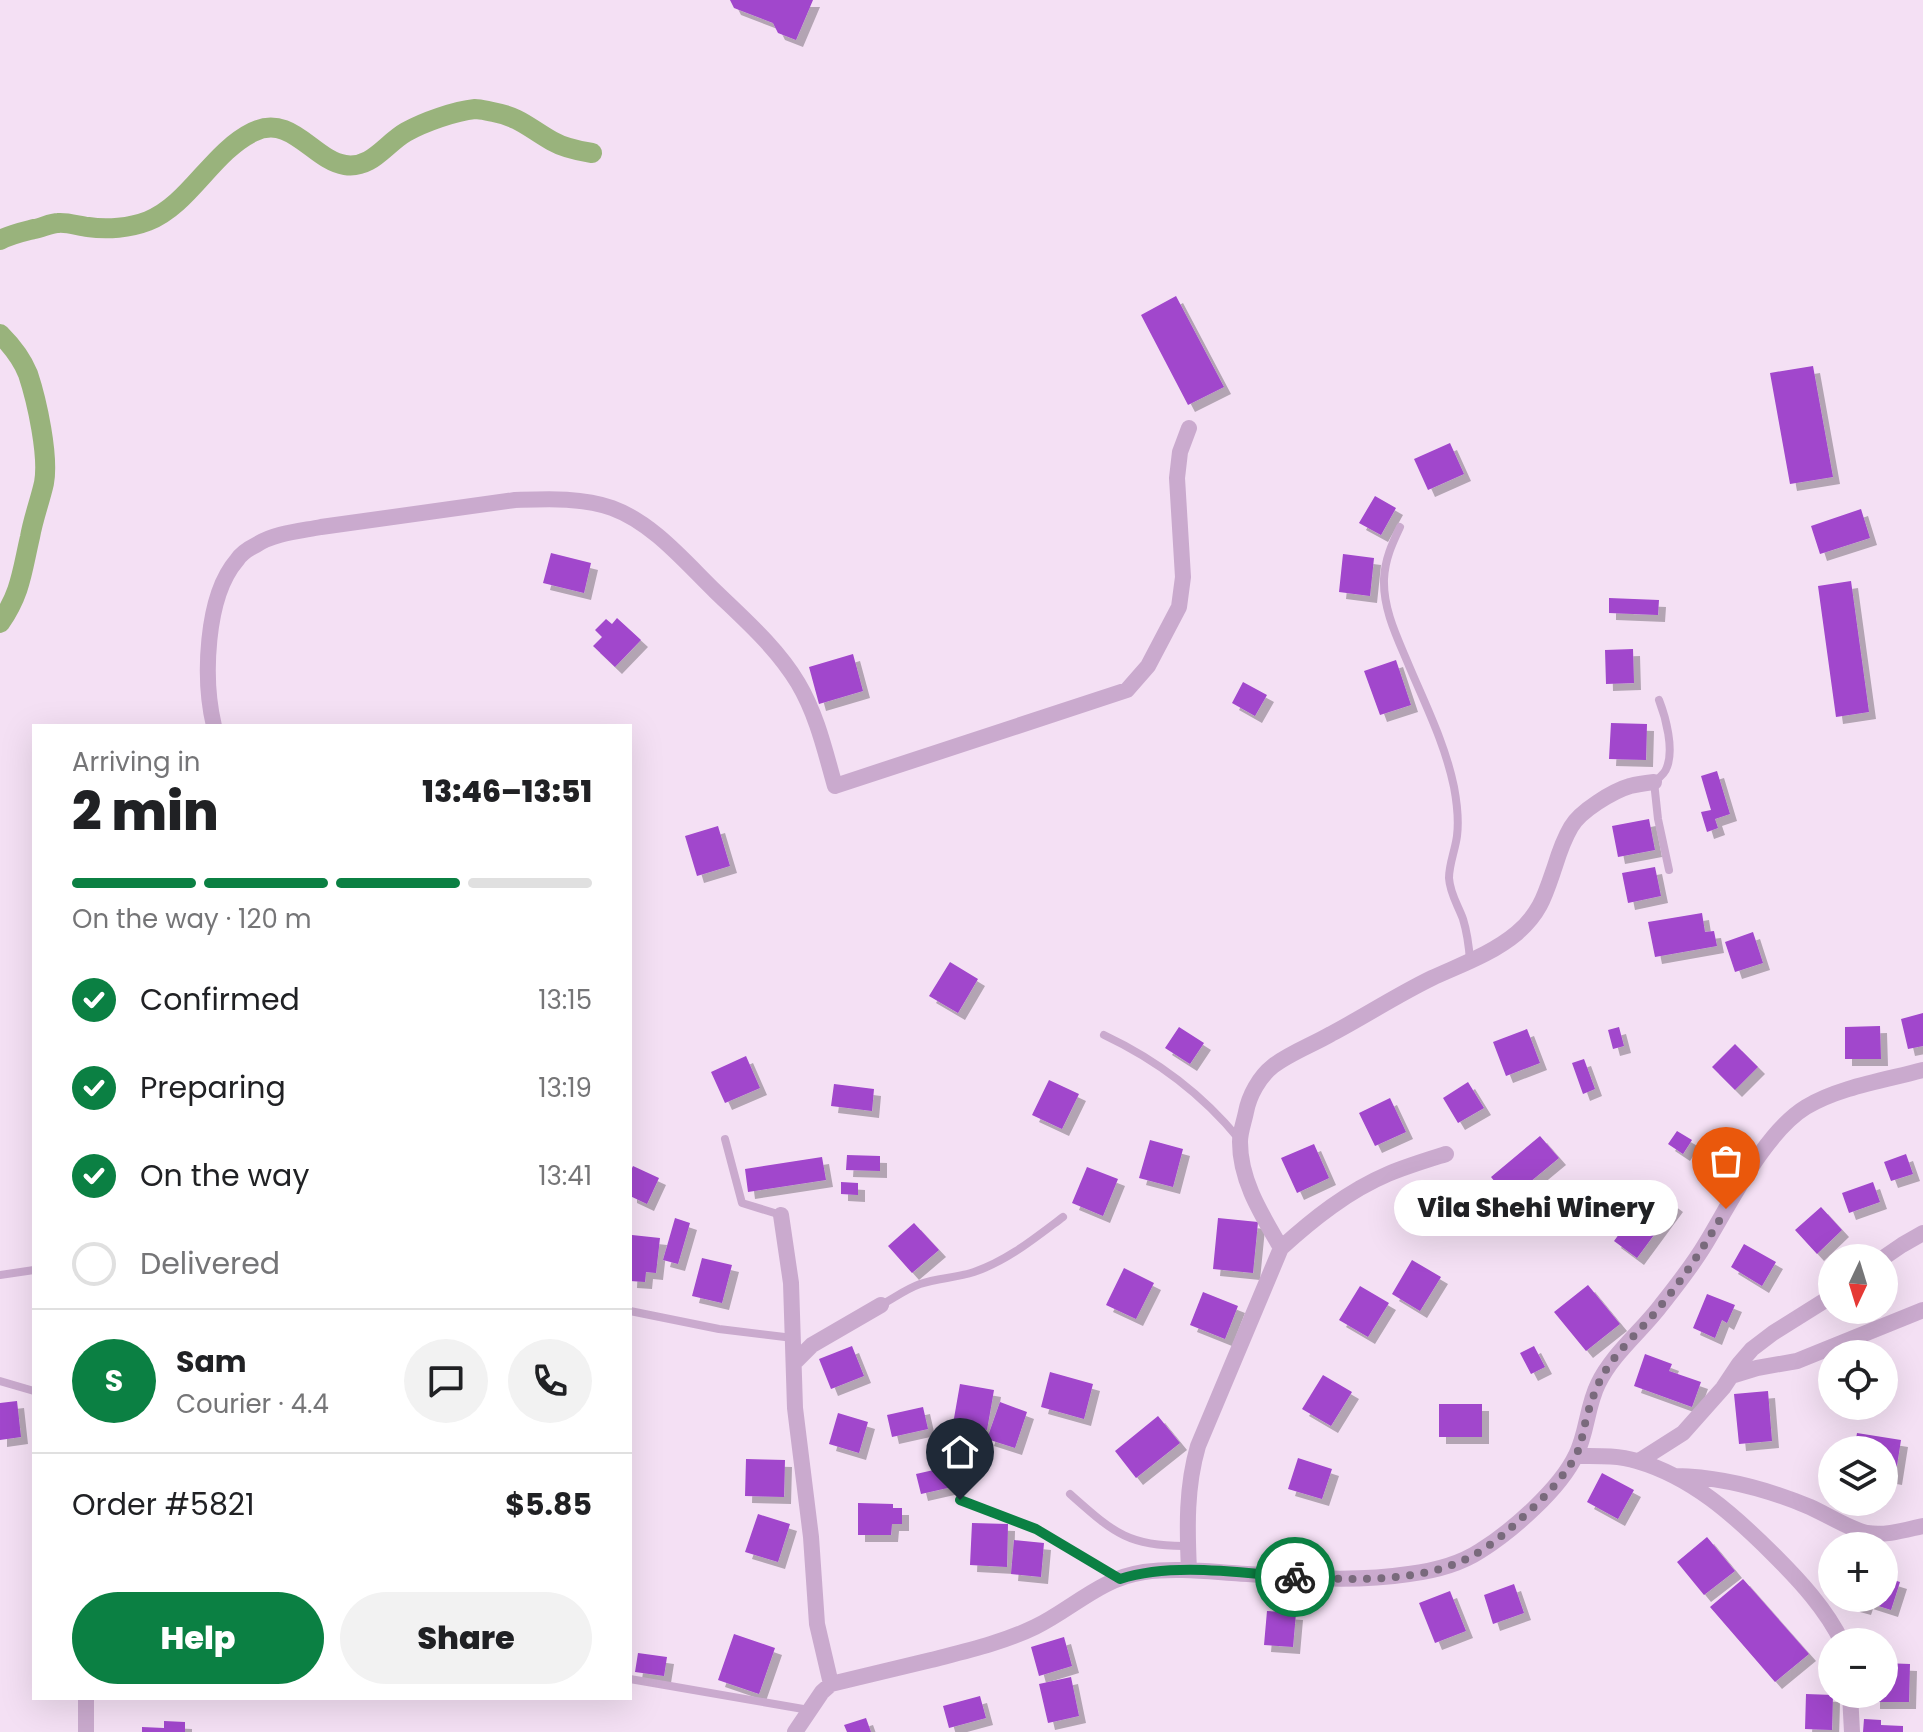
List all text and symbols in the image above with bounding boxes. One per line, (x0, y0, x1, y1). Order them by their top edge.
text: Arriving in (72, 744, 201, 780)
text: 13:46–13:51 (422, 770, 592, 813)
text: 2 min (72, 775, 219, 848)
text: On the way · 120 m (72, 901, 311, 937)
icon: check (72, 978, 116, 1022)
text: Confirmed (140, 978, 300, 1021)
text: 13:15 (538, 982, 592, 1018)
icon: check (72, 1066, 116, 1110)
text: Preparing (140, 1066, 286, 1109)
text: 13:19 (538, 1070, 592, 1106)
pin (1692, 1127, 1760, 1209)
icon: bag (1704, 1139, 1748, 1183)
icon: check (72, 1154, 116, 1198)
text: On the way (140, 1154, 309, 1197)
text: 13:41 (538, 1158, 592, 1194)
callout: Vila Shehi Winery (1394, 1181, 1678, 1237)
text: Vila Shehi Winery (1417, 1190, 1655, 1226)
text: Delivered (140, 1242, 280, 1285)
north arrow (1818, 1244, 1898, 1324)
map controls (1818, 1244, 1898, 1708)
button: chat (404, 1339, 488, 1423)
button: phone (508, 1339, 592, 1423)
text: Sam (176, 1340, 247, 1383)
button: locate (1818, 1340, 1898, 1420)
text: S (105, 1359, 123, 1402)
text: Courier · 4.4 (176, 1386, 329, 1422)
pin (926, 1418, 994, 1500)
icon: home (938, 1430, 982, 1474)
button: layers (1818, 1436, 1898, 1516)
text: Order #5821 (72, 1483, 255, 1526)
text: $5.85 (505, 1483, 592, 1526)
button: + (1818, 1532, 1898, 1612)
courier (1255, 1537, 1335, 1617)
icon: bike (1273, 1555, 1317, 1599)
button: Help (72, 1592, 324, 1684)
button: Share (340, 1592, 592, 1684)
button: − (1818, 1628, 1898, 1708)

